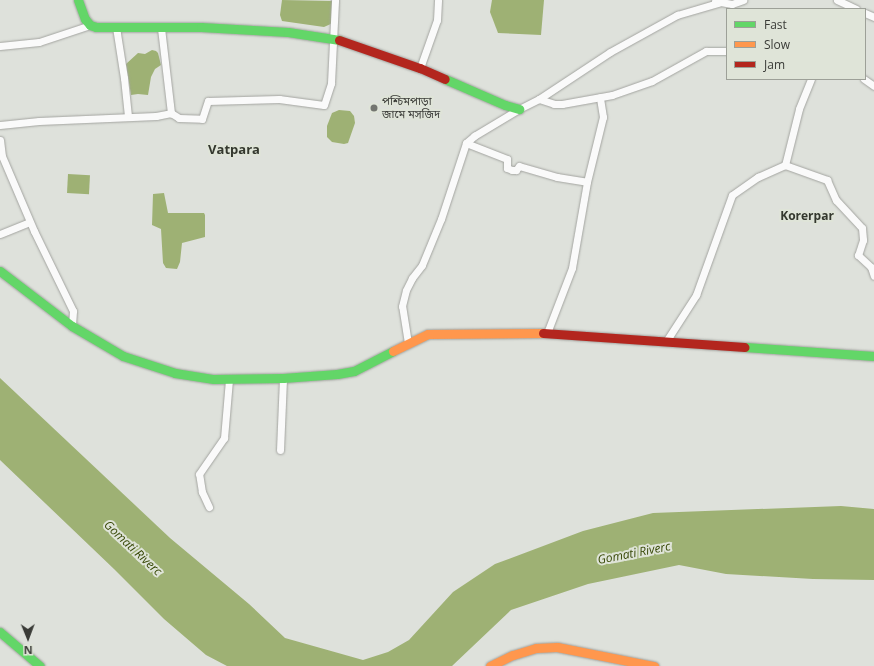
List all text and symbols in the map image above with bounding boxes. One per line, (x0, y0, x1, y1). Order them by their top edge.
legend (726, 8, 866, 80)
text: Fast (764, 16, 787, 33)
text: Slow (764, 36, 790, 53)
text: Jam (764, 56, 785, 73)
place label: পশ্চিমপাড়া জামে মসজিদ (382, 95, 440, 121)
marker: পশ্চিমপাড়া জামে মসজিদ (369, 103, 379, 113)
district label: Vatpara (208, 141, 260, 157)
district label: Korerpar (780, 209, 834, 223)
water label: Gomati Riverc (101, 518, 165, 578)
water label: Gomati Riverc (596, 539, 672, 567)
north arrow (8, 618, 48, 658)
text: N (24, 643, 33, 658)

